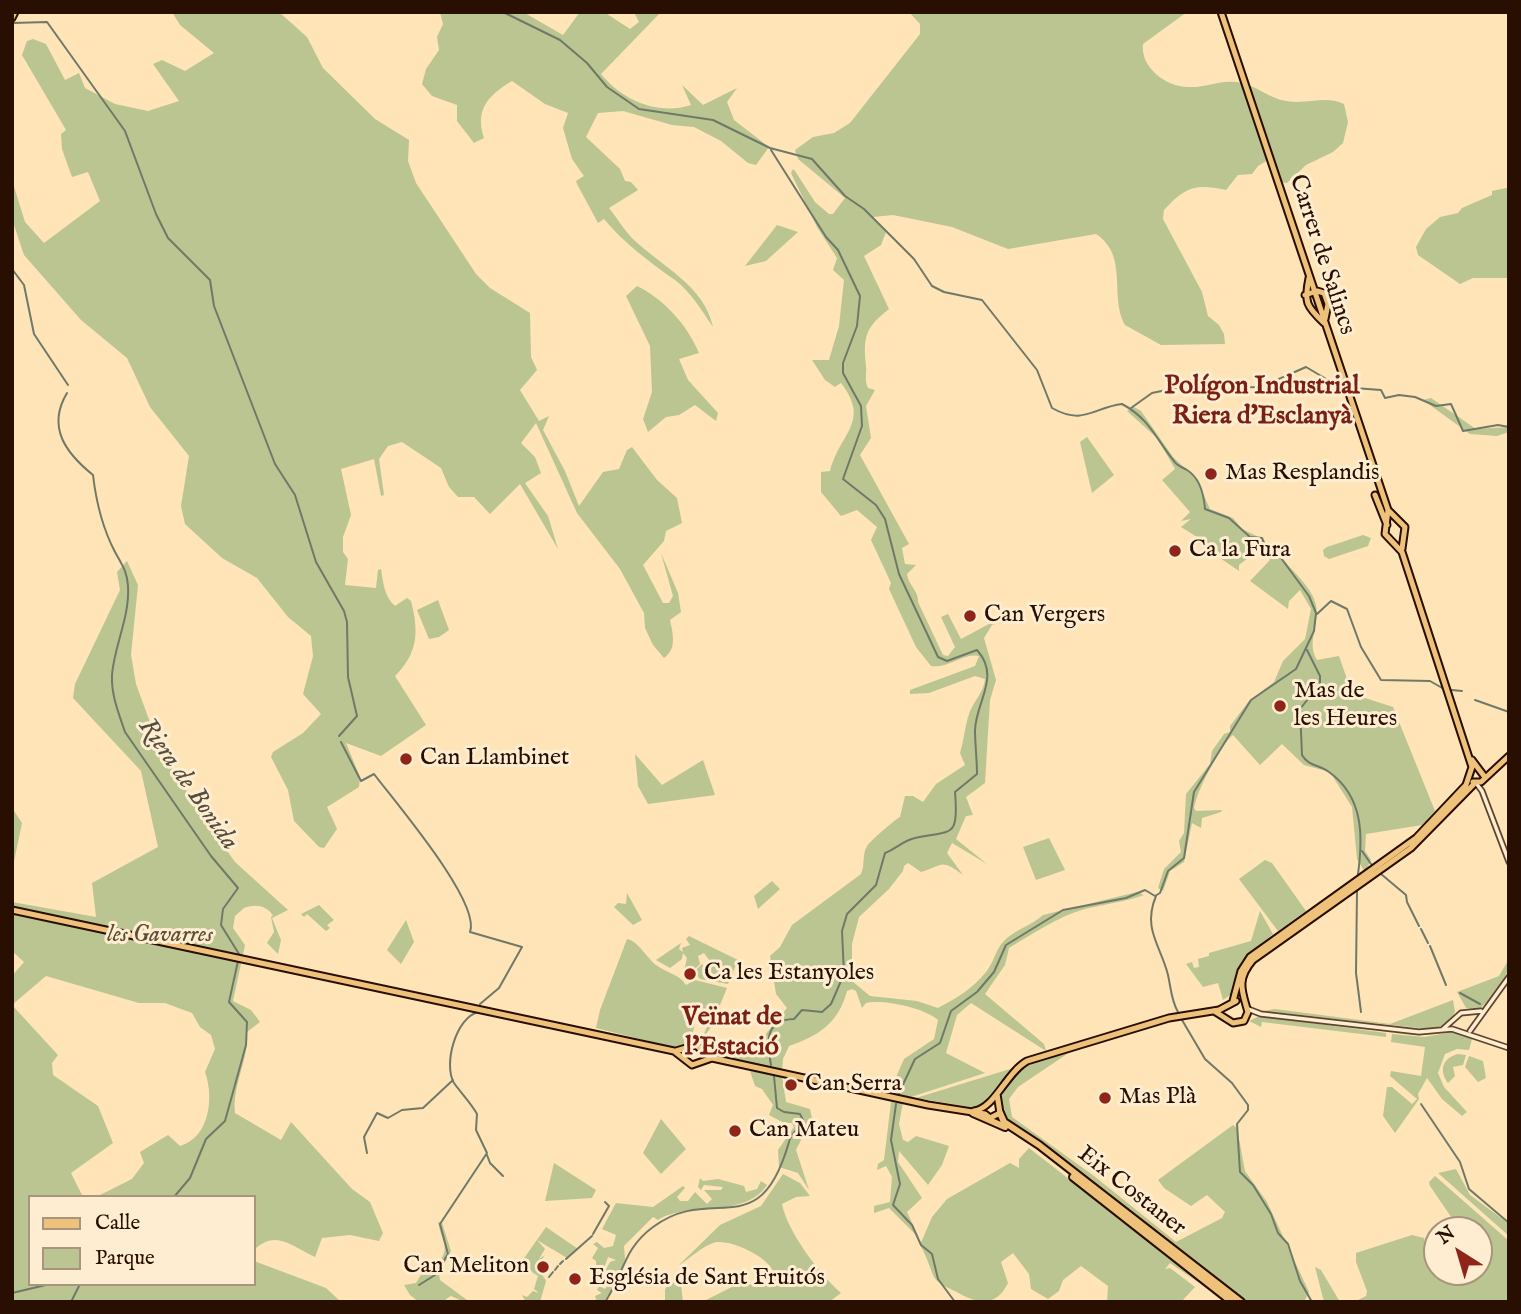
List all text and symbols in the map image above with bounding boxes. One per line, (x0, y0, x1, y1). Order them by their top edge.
street label: Carrer de Salincs (1282, 171, 1360, 339)
district label: Polígon Industrial Riera d'Esclanyà (1164, 372, 1360, 434)
place label: Mas Resplandis (1225, 460, 1380, 488)
marker: Mas Resplandis (1203, 466, 1219, 482)
place label: Ca la Fura (1189, 537, 1291, 565)
marker: Ca la Fura (1167, 543, 1183, 559)
place label: Can Vergers (984, 602, 1105, 630)
marker: Can Vergers (962, 608, 978, 624)
place label: Mas de les Heures (1294, 678, 1397, 734)
marker: Mas de les Heures (1272, 698, 1288, 714)
water label: Riera de Bonida (130, 713, 244, 857)
place label: Can Llambinet (420, 745, 569, 773)
marker: Can Llambinet (398, 751, 414, 767)
park label: les Gavarres (107, 922, 213, 950)
place label: Ca les Estanyoles (704, 960, 874, 988)
marker: Ca les Estanyoles (682, 966, 698, 982)
district label: Veïnat de l'Estació (682, 1003, 782, 1064)
place label: Can Serra (805, 1071, 902, 1099)
marker: Can Serra (783, 1077, 799, 1093)
place label: Mas Plà (1119, 1084, 1196, 1112)
marker: Mas Plà (1097, 1090, 1113, 1106)
place label: Can Mateu (749, 1117, 859, 1145)
marker: Can Mateu (727, 1123, 743, 1139)
street label: Eix Costaner (1071, 1141, 1191, 1243)
legend (28, 1195, 256, 1286)
text: Calle (95, 1210, 140, 1237)
north arrow (1423, 1216, 1493, 1286)
text: N (1433, 1221, 1460, 1250)
text: Parque (95, 1245, 155, 1272)
place label: Can Meliton (403, 1253, 529, 1281)
marker: Can Meliton (535, 1259, 551, 1275)
place label: Església de Sant Fruitós (589, 1265, 825, 1293)
marker: Església de Sant Fruitós (567, 1271, 583, 1287)

